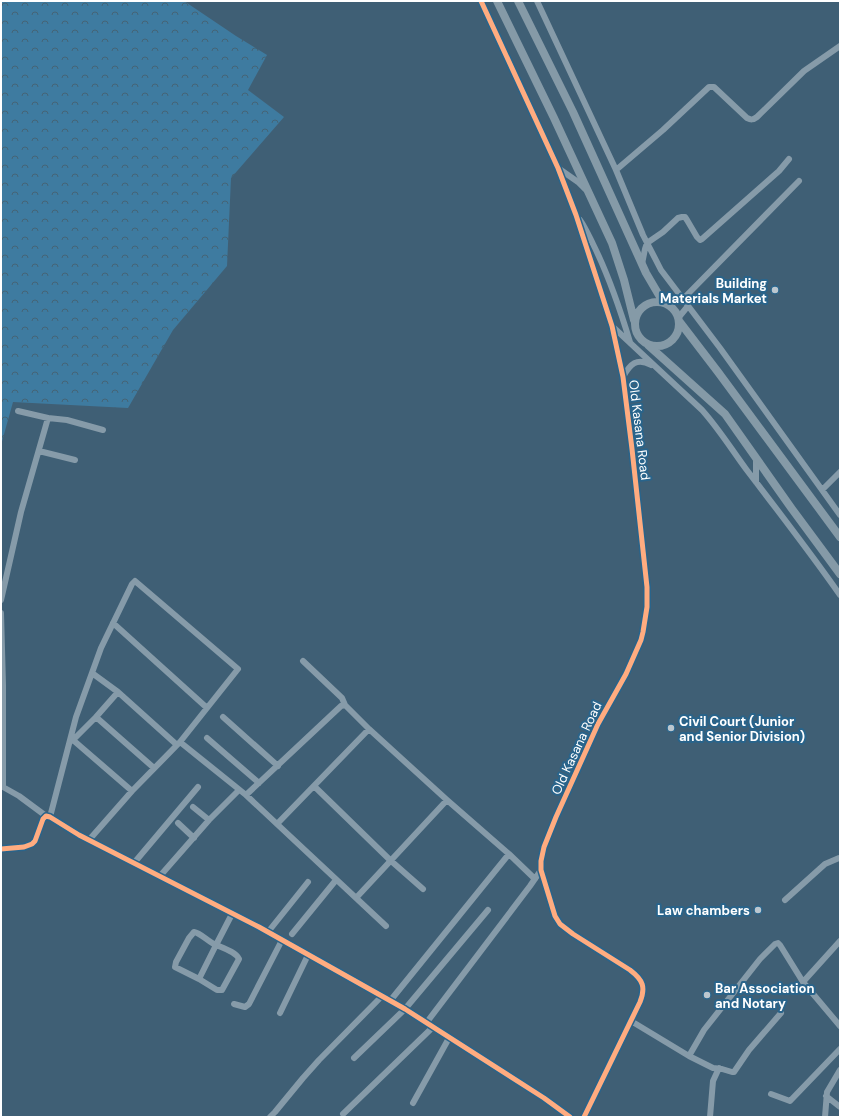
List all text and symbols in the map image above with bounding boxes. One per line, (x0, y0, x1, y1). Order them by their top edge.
place label: Building Materials Market (660, 275, 767, 307)
marker: Building Materials Market (770, 285, 780, 295)
street label: Old Kasana Road (625, 379, 654, 481)
street label: Old Kasana Road (547, 699, 605, 797)
place label: Civil Court (Junior and Senior Division) (679, 713, 805, 745)
marker: Civil Court (Junior and Senior Division) (666, 723, 676, 733)
place label: Law chambers (657, 902, 750, 919)
marker: Law chambers (753, 905, 763, 915)
place label: Bar Association and Notary (715, 980, 814, 1012)
marker: Bar Association and Notary (702, 990, 712, 1000)

